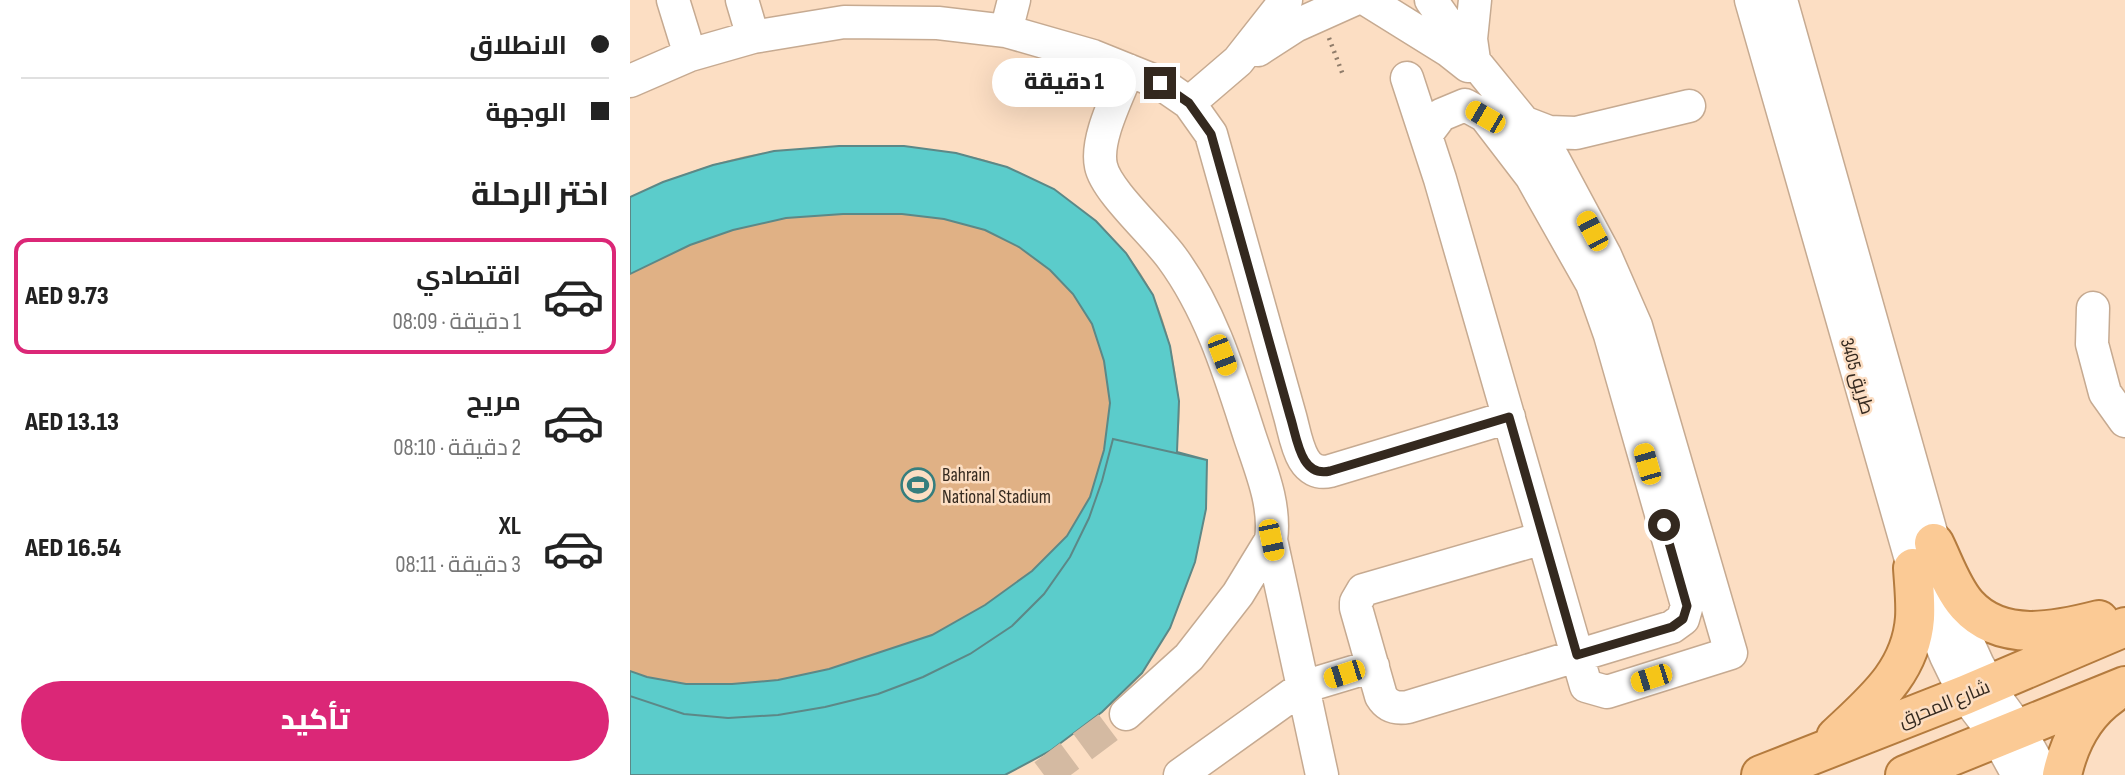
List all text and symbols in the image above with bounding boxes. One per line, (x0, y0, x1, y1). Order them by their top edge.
text: الانطلاق (469, 31, 567, 62)
callout: 1 دقيقة (992, 58, 1135, 108)
route end (1144, 67, 1176, 99)
text: 1 دقيقة (1024, 68, 1104, 96)
car (1462, 97, 1509, 137)
text: الوجهة (486, 98, 567, 129)
text: اختر الرحلة (471, 176, 609, 215)
car (1573, 208, 1612, 254)
text: اقتصادي (416, 261, 521, 292)
icon: car (542, 265, 605, 328)
text: AED 9.73 (25, 281, 109, 312)
text: 1 دقيقة · 08:09 (392, 308, 521, 336)
car (1205, 332, 1240, 378)
street label: طريق 3405 (1835, 336, 1878, 417)
text: مريح (466, 387, 521, 418)
icon: car (542, 391, 605, 454)
text: AED 13.13 (25, 407, 119, 438)
text: 2 دقيقة · 08:10 (393, 434, 521, 462)
car (1632, 441, 1663, 487)
place label: Bahrain National Stadium (942, 464, 1051, 509)
sports icon: Bahrain National Stadium (899, 466, 937, 504)
route start (1648, 509, 1680, 541)
text: XL (499, 511, 521, 542)
icon: car (542, 517, 605, 580)
car (1257, 517, 1286, 563)
text: AED 16.54 (25, 533, 121, 564)
text: 3 دقيقة · 08:11 (395, 551, 521, 579)
car (1321, 658, 1368, 690)
car (1628, 662, 1675, 694)
street label: شارع المحرق (1895, 676, 1994, 734)
button: تأكيد (21, 681, 609, 761)

